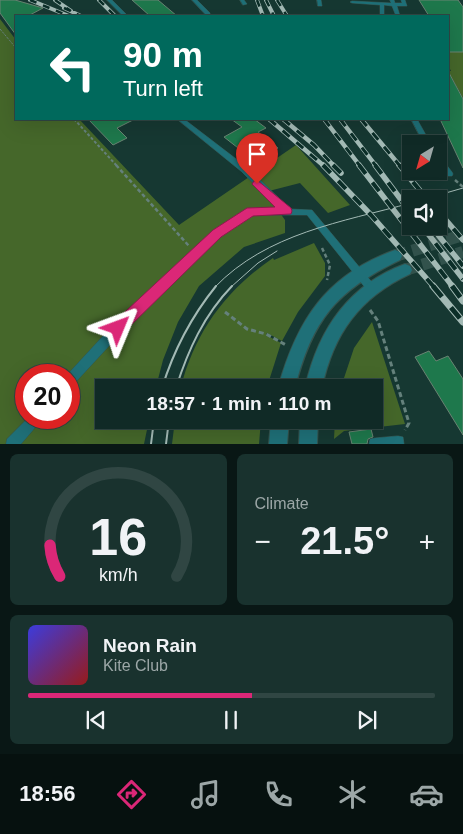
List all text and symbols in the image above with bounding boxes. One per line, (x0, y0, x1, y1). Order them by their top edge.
icon: left (40, 35, 105, 100)
text: 90 m (123, 35, 203, 74)
text: Turn left (123, 76, 203, 101)
pin (236, 133, 278, 184)
north arrow (402, 135, 448, 180)
map controls (402, 135, 447, 235)
icon: arrive (243, 140, 271, 168)
button: sound (402, 190, 447, 235)
position arrow (91, 301, 143, 353)
speed limit sign: 20 (15, 364, 80, 429)
text: 18:57 · 1 min · 110 m (147, 393, 331, 414)
text: Climate (255, 495, 309, 512)
text: 16 (89, 508, 147, 566)
text: 21.5° (300, 520, 389, 562)
text: − (255, 526, 271, 557)
text: + (419, 526, 435, 557)
text: km/h (99, 565, 138, 585)
text: Neon Rain (103, 635, 197, 656)
text: Kite Club (103, 657, 168, 674)
icon: previous (82, 706, 110, 734)
icon: pause (217, 706, 245, 734)
icon: next (353, 706, 381, 734)
icon: directions (114, 777, 149, 812)
icon: music (188, 777, 223, 812)
icon: phone (261, 777, 296, 812)
icon: climate (335, 777, 370, 812)
icon: car (409, 777, 444, 812)
text: 18:56 (19, 781, 76, 806)

